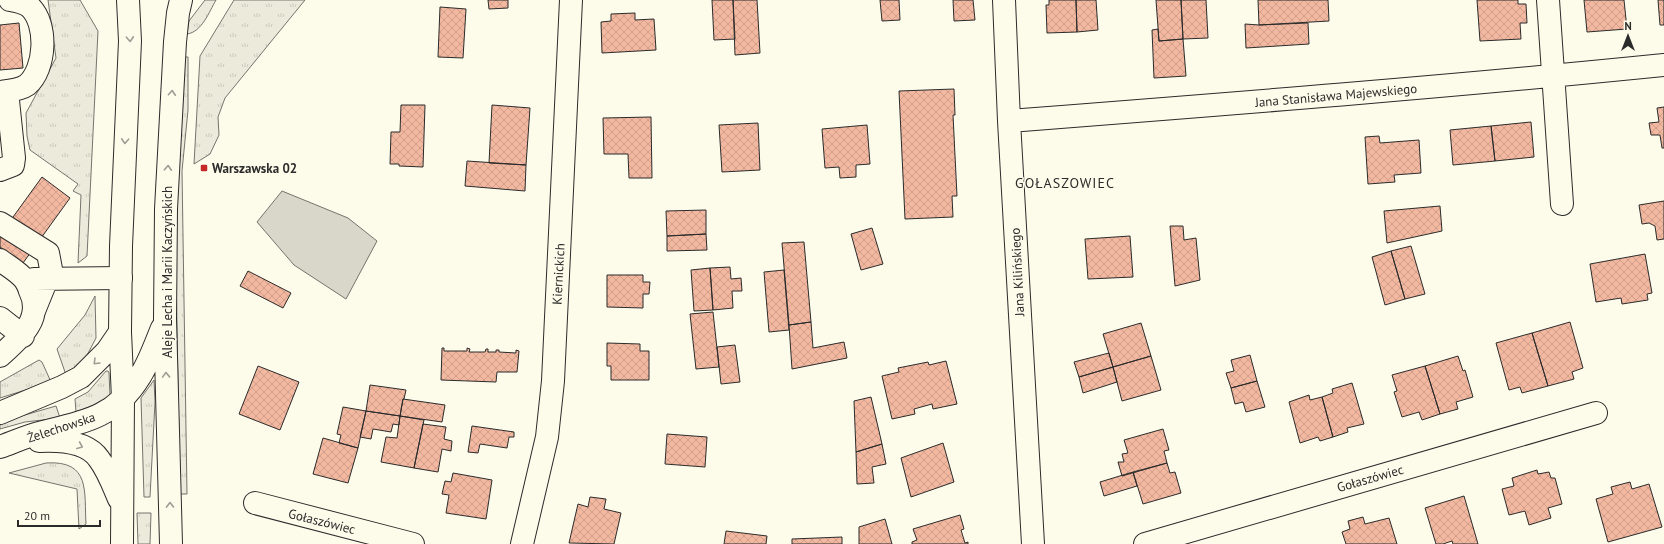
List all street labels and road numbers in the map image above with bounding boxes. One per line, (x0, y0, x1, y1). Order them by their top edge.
street label: Jana Stanisława Majewskiego (1253, 80, 1418, 111)
street label: Aleje Lecha i Marii Kaczyńskich (159, 186, 176, 358)
street label: Jana Kilińskiego (1007, 227, 1028, 318)
street label: Kiernickich (548, 243, 569, 305)
street label: Żelechowska (25, 408, 97, 446)
street label: Gołaszówiec (1335, 461, 1406, 496)
street label: Gołaszówiec (287, 505, 357, 538)

